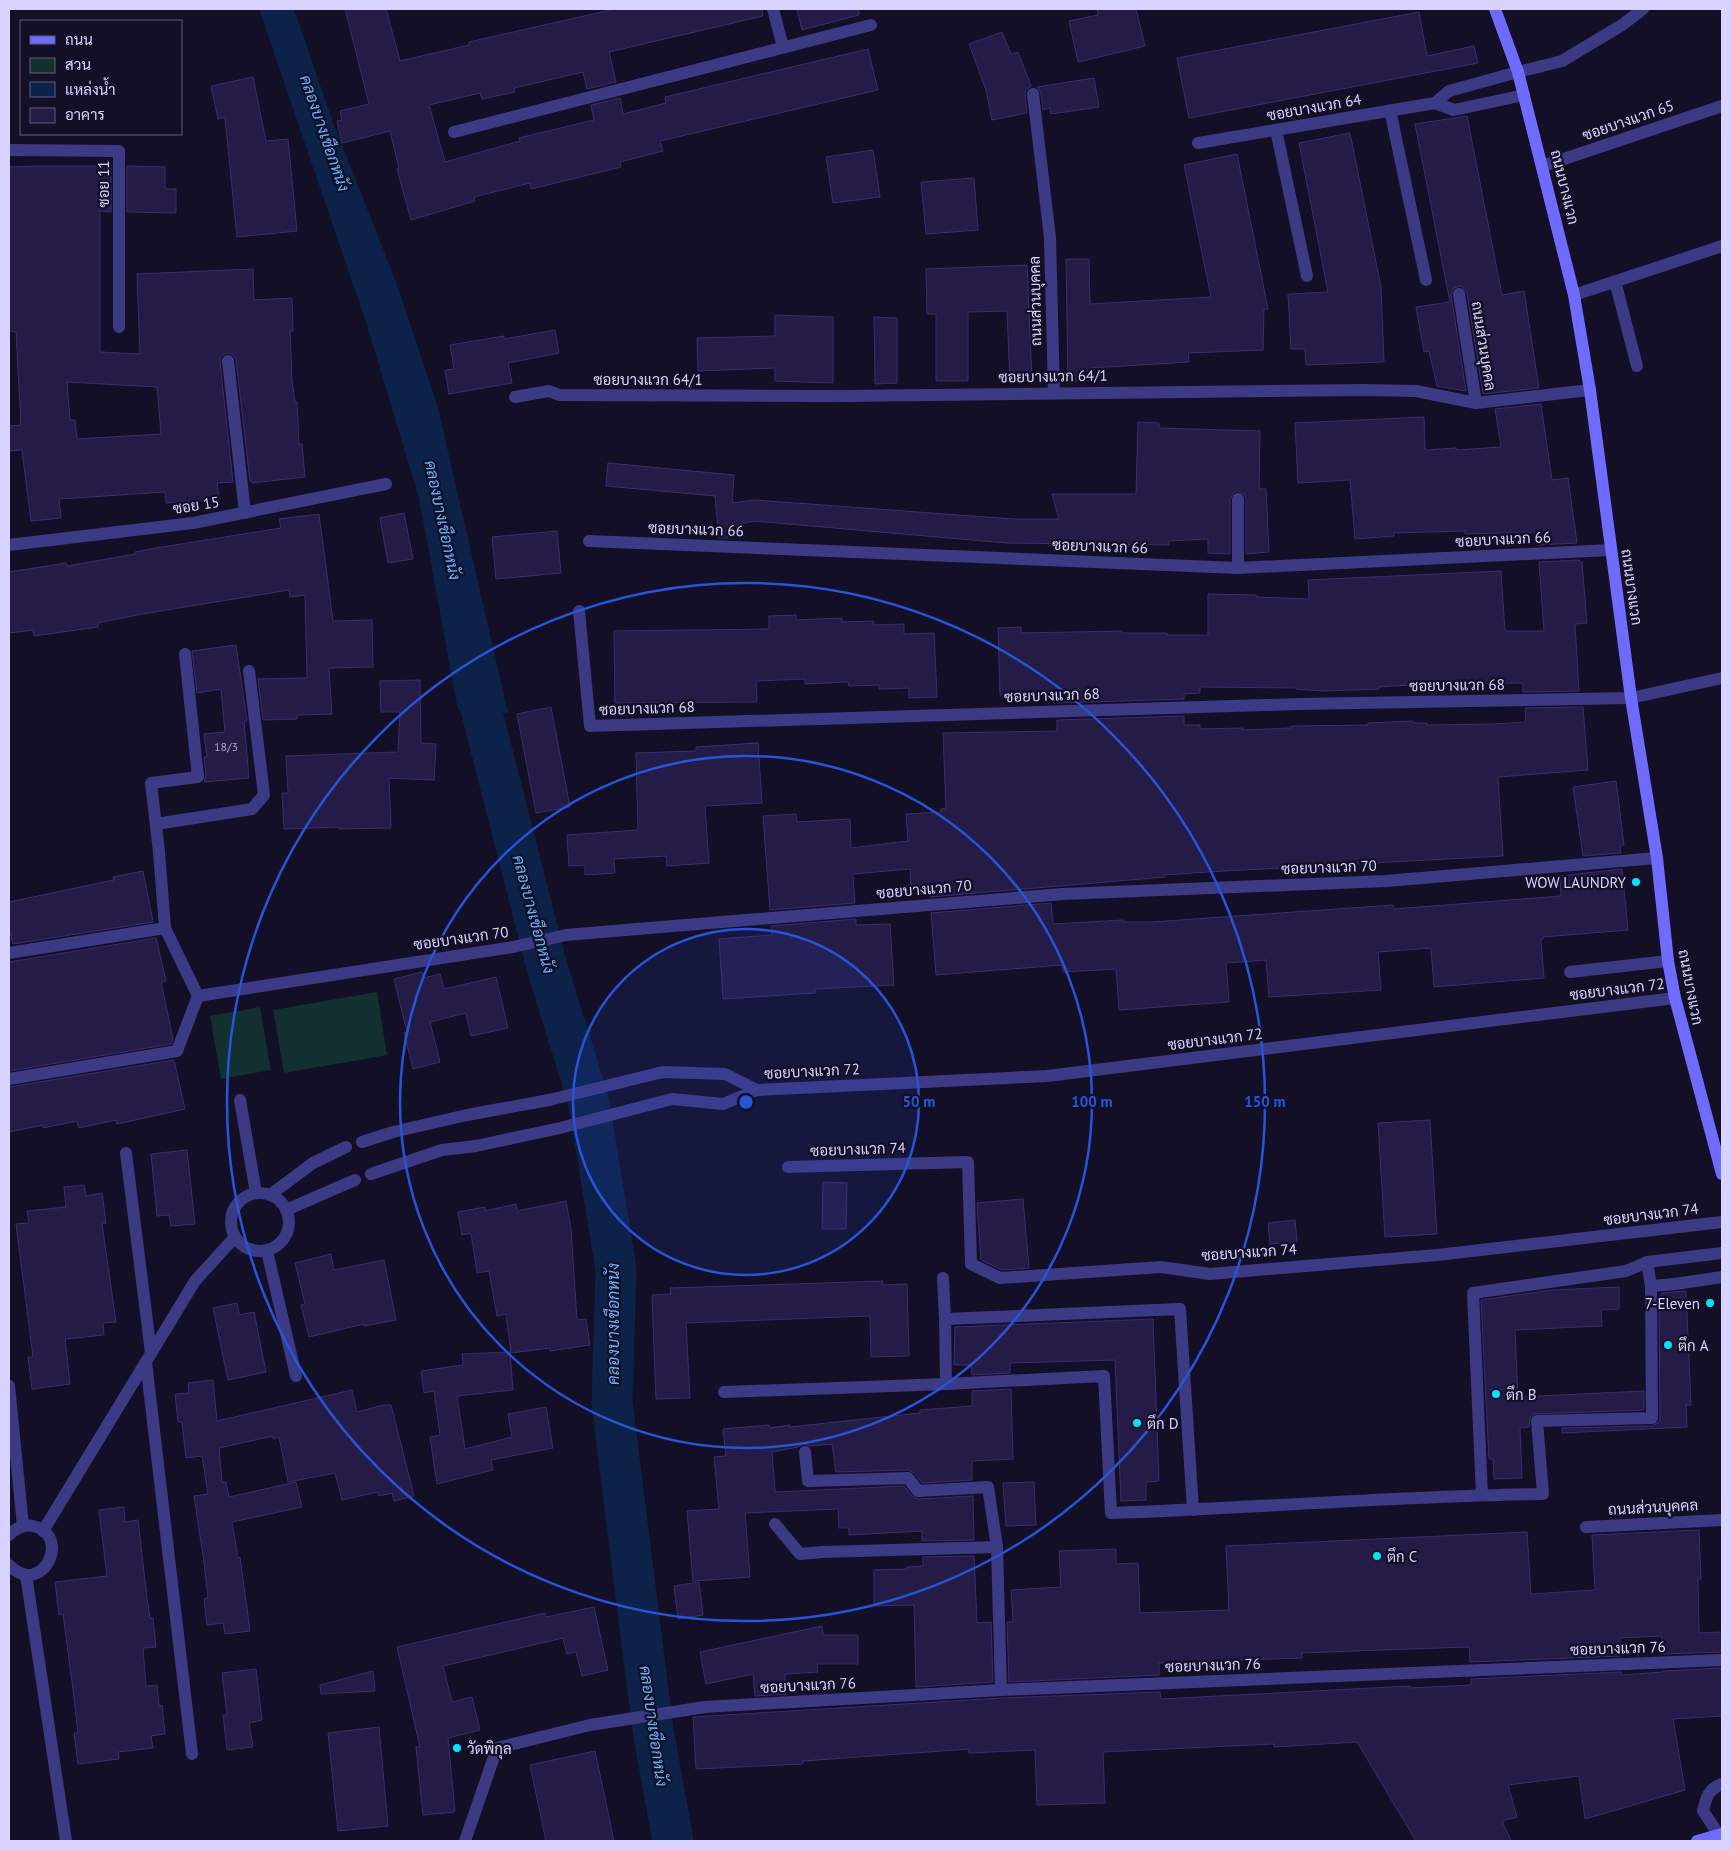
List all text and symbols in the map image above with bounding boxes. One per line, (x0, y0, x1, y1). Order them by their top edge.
legend (20, 20, 182, 135)
text: ถนน (65, 30, 93, 49)
text: สวน (65, 55, 91, 74)
water label: คลองบางเชือกหนัง (296, 72, 355, 194)
text: แหล่งน้ำ (65, 77, 116, 99)
street label: ซอยบางแวก 64 (1265, 89, 1363, 125)
street label: ซอยบางแวก 65 (1580, 95, 1676, 145)
text: อาคาร (65, 105, 105, 124)
street label: ถนนบางแวก (1547, 148, 1583, 226)
street label: ซอย 11 (94, 161, 113, 207)
street label: ถนนส่วนบุคคล (1025, 256, 1047, 346)
street label: ถนนส่วนบุคคล (1466, 300, 1500, 392)
street label: ซอยบางแวก 64/1 (998, 366, 1108, 386)
street label: ซอยบางแวก 64/1 (593, 370, 703, 389)
water label: คลองบางเชือกหนัง (421, 458, 466, 582)
street label: ซอย 15 (171, 492, 221, 518)
street label: ซอยบางแวก 66 (648, 518, 744, 540)
street label: ซอยบางแวก 66 (1455, 527, 1551, 551)
street label: ซอยบางแวก 66 (1052, 535, 1148, 557)
street label: ถนนบางแวก (1617, 548, 1647, 626)
street label: ซอยบางแวก 68 (1409, 675, 1505, 695)
street label: ซอยบางแวก 68 (1004, 684, 1100, 706)
street label: ซอยบางแวก 68 (599, 697, 695, 719)
house number: 18/3 (214, 739, 238, 754)
water label: คลองบางเชือกหนัง (509, 852, 560, 975)
street label: ซอยบางแวก 70 (1281, 856, 1377, 878)
place label: WOW LAUNDRY (1525, 873, 1627, 892)
street label: ซอยบางแวก 70 (875, 875, 973, 903)
marker: WOW LAUNDRY (1630, 876, 1642, 888)
street label: ซอยบางแวก 70 (412, 922, 510, 954)
street label: ถนนบางแวก (1674, 948, 1708, 1026)
street label: ซอยบางแวก 72 (1568, 974, 1666, 1004)
street label: ซอยบางแวก 72 (1166, 1024, 1264, 1054)
street label: ซอยบางแวก 72 (764, 1059, 860, 1083)
text: 50 m (903, 1092, 935, 1111)
text: 100 m (1071, 1092, 1113, 1111)
text: 150 m (1244, 1092, 1286, 1111)
centre of rings (737, 1093, 755, 1111)
street label: ซอยบางแวก 74 (810, 1138, 906, 1160)
street label: ซอยบางแวก 74 (1602, 1199, 1700, 1229)
street label: ซอยบางแวก 74 (1201, 1239, 1297, 1265)
water label: คลองบางเชือกหนัง (602, 1263, 623, 1385)
place label: 7-Eleven (1645, 1294, 1700, 1313)
marker: 7-Eleven (1704, 1297, 1716, 1309)
place label: ตึก A (1678, 1336, 1709, 1355)
marker: ตึก A (1662, 1339, 1674, 1351)
place label: ตึก B (1506, 1385, 1537, 1404)
marker: ตึก B (1490, 1388, 1502, 1400)
place label: ตึก D (1147, 1414, 1179, 1433)
marker: ตึก D (1131, 1417, 1143, 1429)
street label: ถนนส่วนบุคคล (1607, 1495, 1699, 1521)
place label: ตึก C (1387, 1547, 1417, 1566)
marker: ตึก C (1371, 1550, 1383, 1562)
street label: ซอยบางแวก 76 (1570, 1637, 1666, 1659)
street label: ซอยบางแวก 76 (1165, 1654, 1261, 1676)
water label: คลองบางเชือกหนัง (636, 1664, 673, 1788)
street label: ซอยบางแวก 76 (760, 1673, 856, 1697)
place label: วัดพิกุล (467, 1739, 512, 1760)
marker: วัดพิกุล (451, 1742, 463, 1754)

